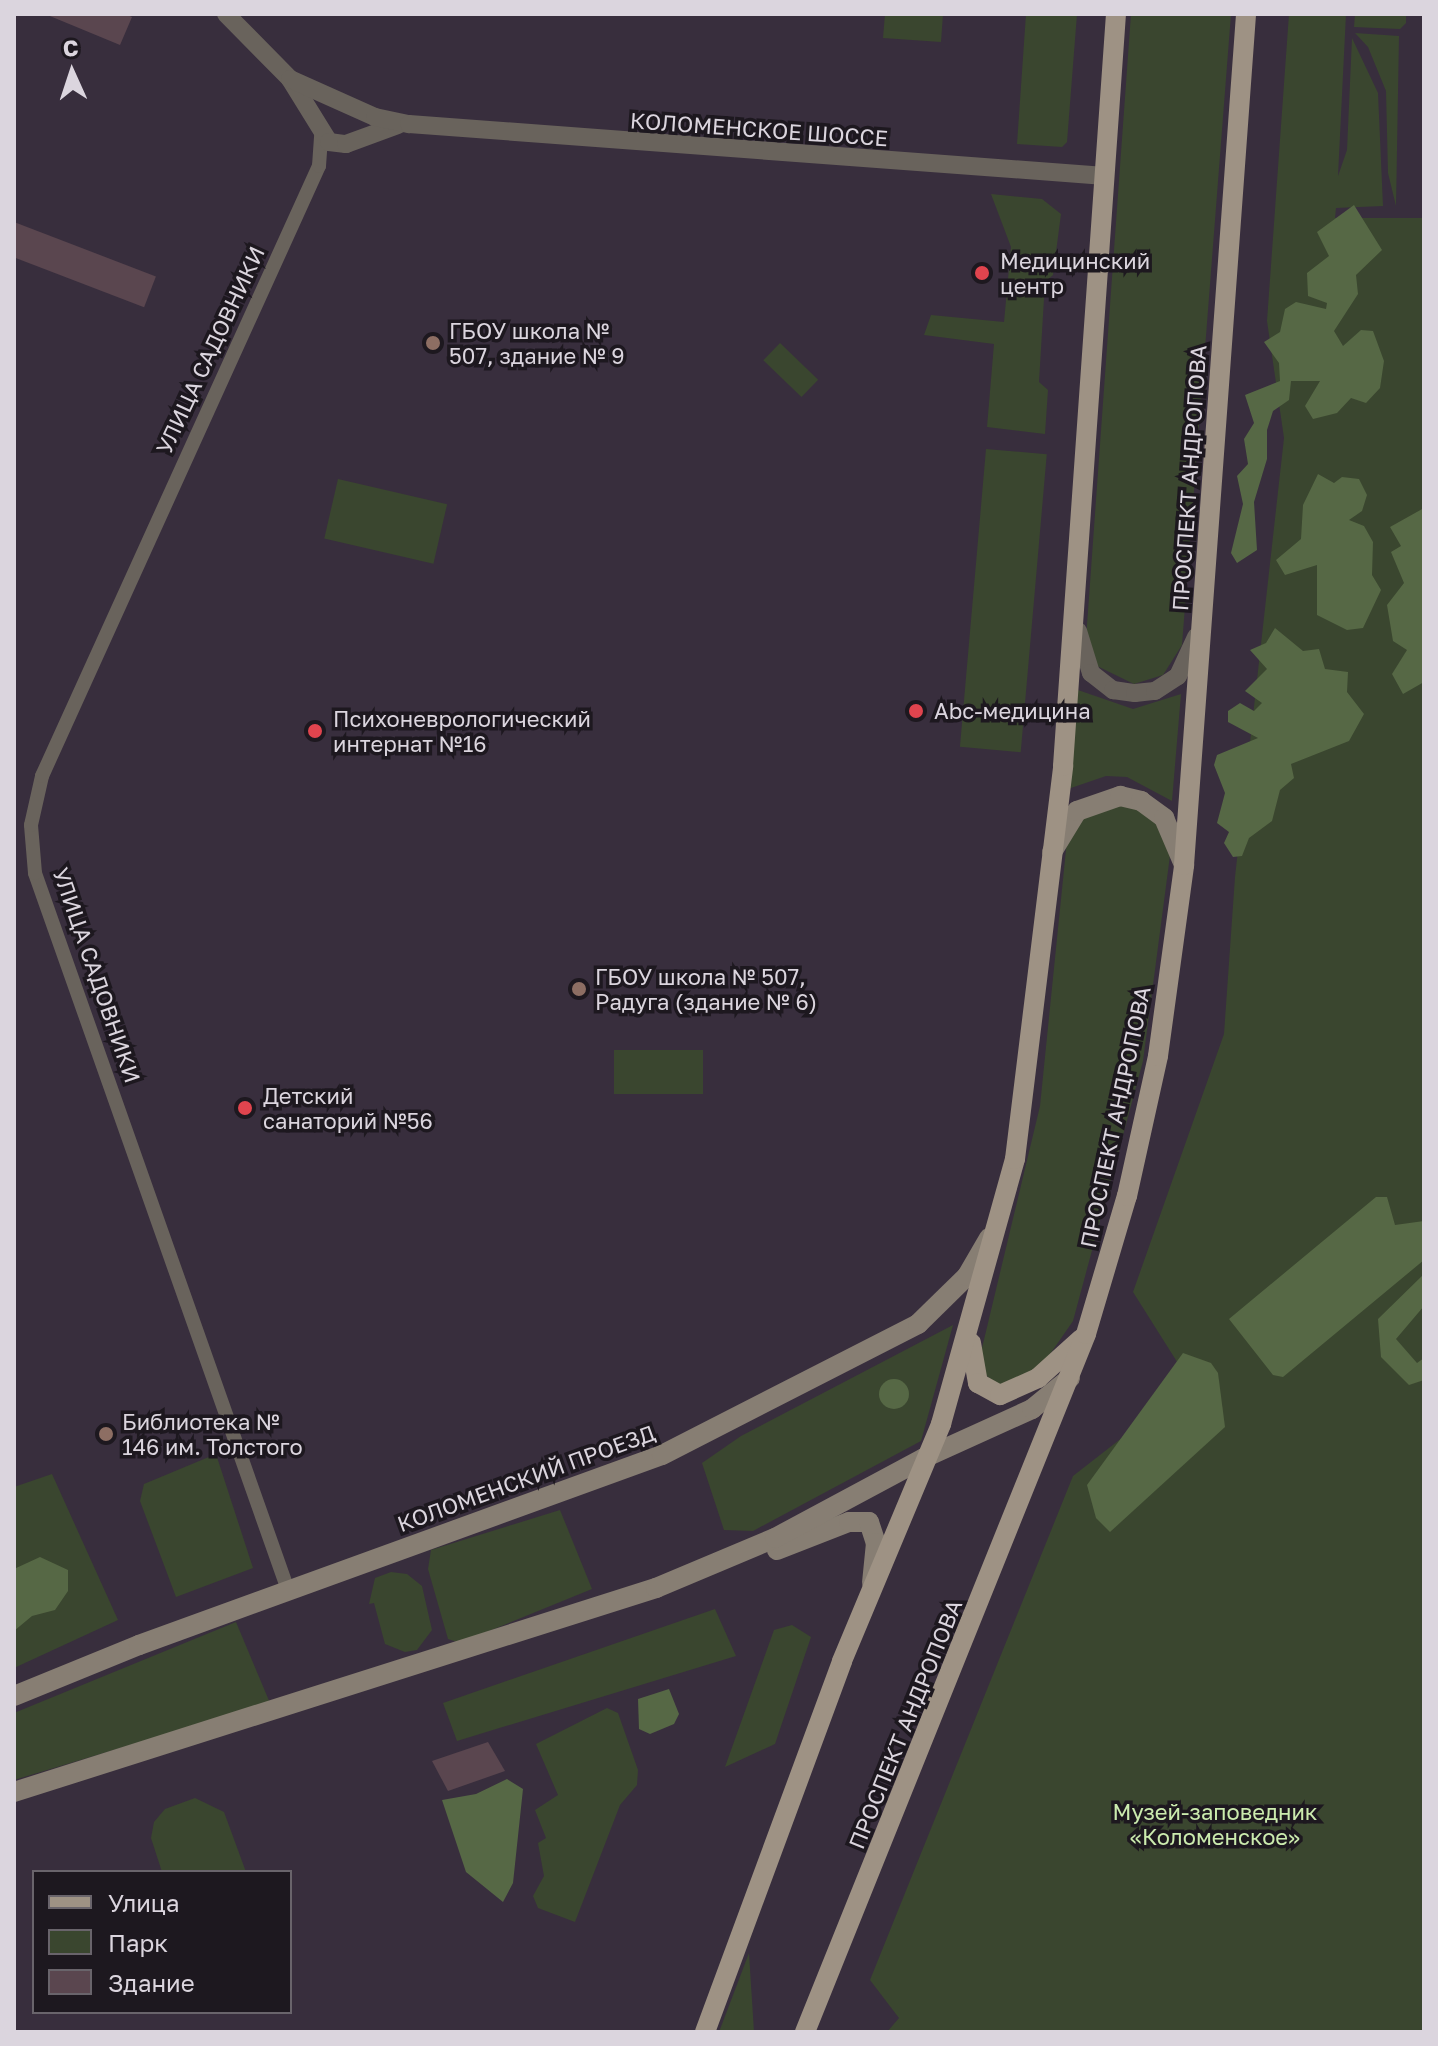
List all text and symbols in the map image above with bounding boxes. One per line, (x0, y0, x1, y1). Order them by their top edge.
north arrow (32, 32, 112, 112)
text: С (62, 34, 79, 61)
street label: КОЛОМЕНСКОЕ ШОССЕ (629, 107, 889, 151)
street label: УЛИЦА САДОВНИКИ (150, 242, 270, 458)
place label: Медицинский центр (1000, 247, 1150, 298)
marker: Медицинский центр (971, 262, 993, 284)
place label: ГБОУ школа № 507, здание № 9 (449, 317, 625, 368)
marker: ГБОУ школа № 507, здание № 9 (424, 334, 442, 352)
street label: ПРОСПЕКТ АНДРОПОВА (1167, 344, 1211, 612)
place label: Abc-медицина (934, 698, 1091, 724)
marker: Abc-медицина (905, 700, 927, 722)
place label: Психоневрологический интернат №16 (333, 705, 591, 756)
marker: Психоневрологический интернат №16 (304, 720, 326, 742)
street label: УЛИЦА САДОВНИКИ (48, 864, 146, 1086)
place label: ГБОУ школа № 507, Радуга (здание № 6) (595, 963, 817, 1014)
marker: ГБОУ школа № 507, Радуга (здание № 6) (570, 980, 588, 998)
street label: ПРОСПЕКТ АНДРОПОВА (1074, 984, 1156, 1250)
place label: Детский санаторий №56 (263, 1082, 433, 1134)
marker: Детский санаторий №56 (234, 1097, 256, 1119)
place label: Библиотека № 146 им. Толстого (122, 1408, 303, 1460)
street label: КОЛОМЕНСКИЙ ПРОЕЗД (394, 1419, 658, 1537)
marker: Библиотека № 146 им. Толстого (97, 1425, 115, 1443)
street label: ПРОСПЕКТ АНДРОПОВА (843, 1595, 967, 1853)
park label: Музей-заповедник «Коломенское» (1112, 1798, 1318, 1850)
legend (32, 1870, 292, 2014)
text: Улица (108, 1888, 180, 1917)
text: Парк (108, 1928, 168, 1957)
text: Здание (108, 1968, 195, 1997)

